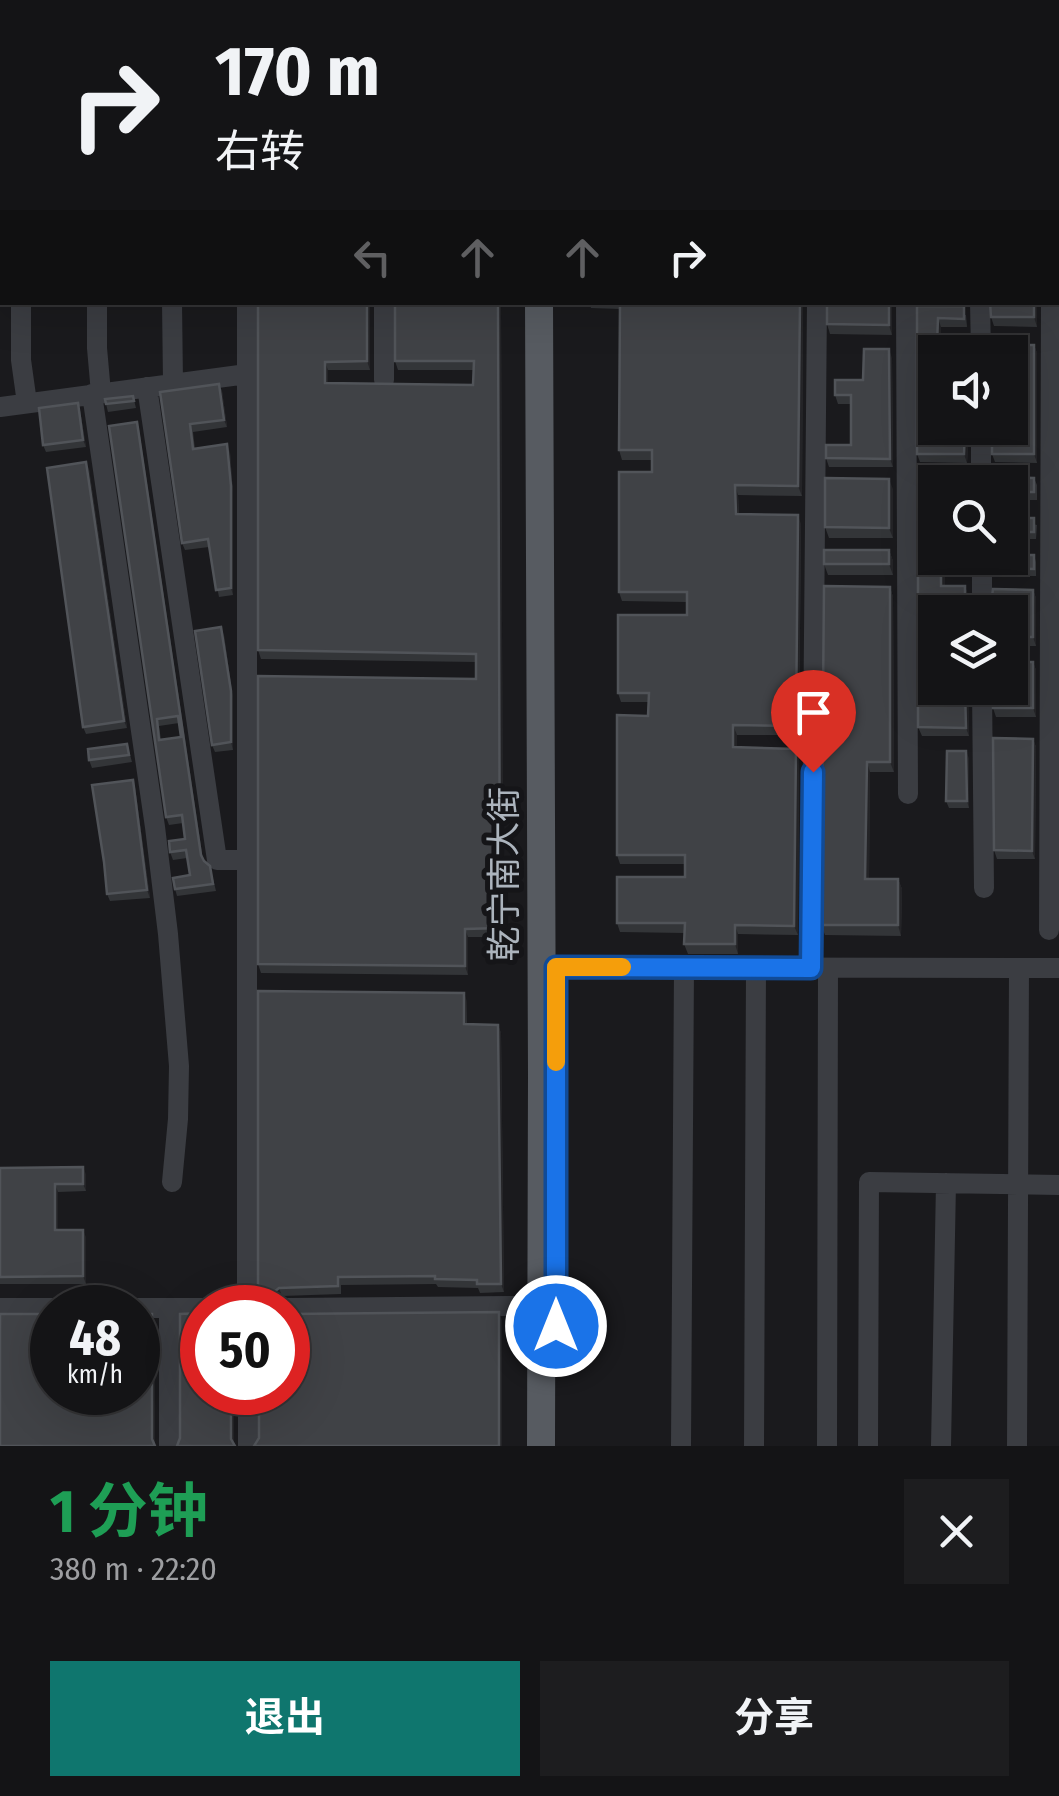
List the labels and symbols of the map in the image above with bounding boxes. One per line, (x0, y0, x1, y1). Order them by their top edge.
pin (771, 670, 856, 773)
street label: 乾宁南大街 (483, 786, 525, 962)
position arrow (504, 1274, 608, 1378)
speed limit sign: 50 (180, 1285, 310, 1415)

